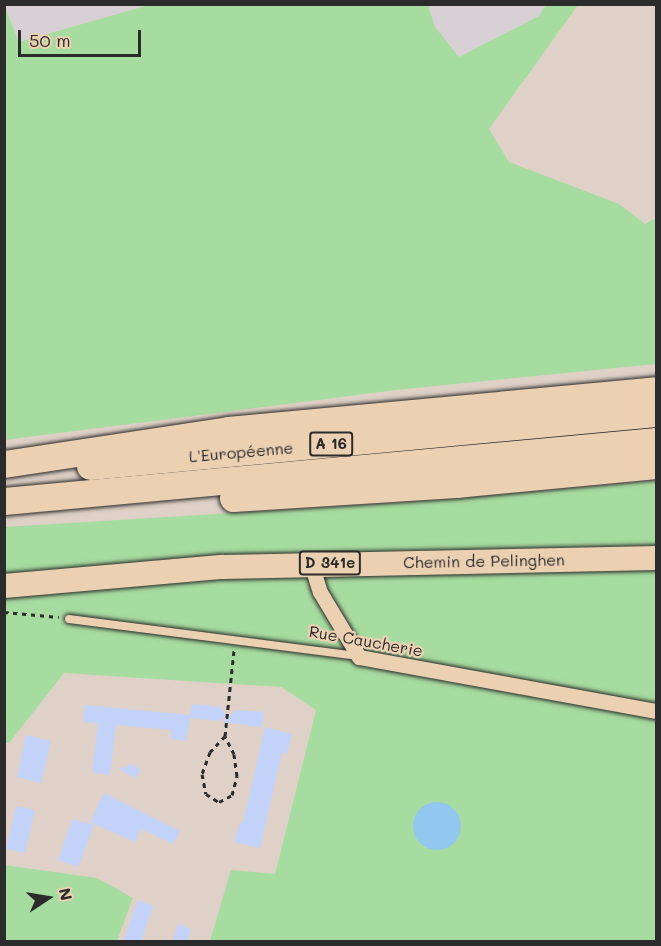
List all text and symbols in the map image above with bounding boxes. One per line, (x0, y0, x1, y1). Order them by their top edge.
scale bar (21, 18, 144, 56)
text: 50 m (29, 28, 71, 52)
road number: A 16 (308, 432, 354, 456)
street label: L'Européenne (188, 438, 294, 466)
street label: Chemin de Pelinghen (403, 550, 565, 572)
road number: D 341e (298, 551, 362, 575)
street label: Rue Caucherie (308, 622, 424, 660)
north arrow (18, 868, 78, 928)
text: N (55, 886, 78, 902)

